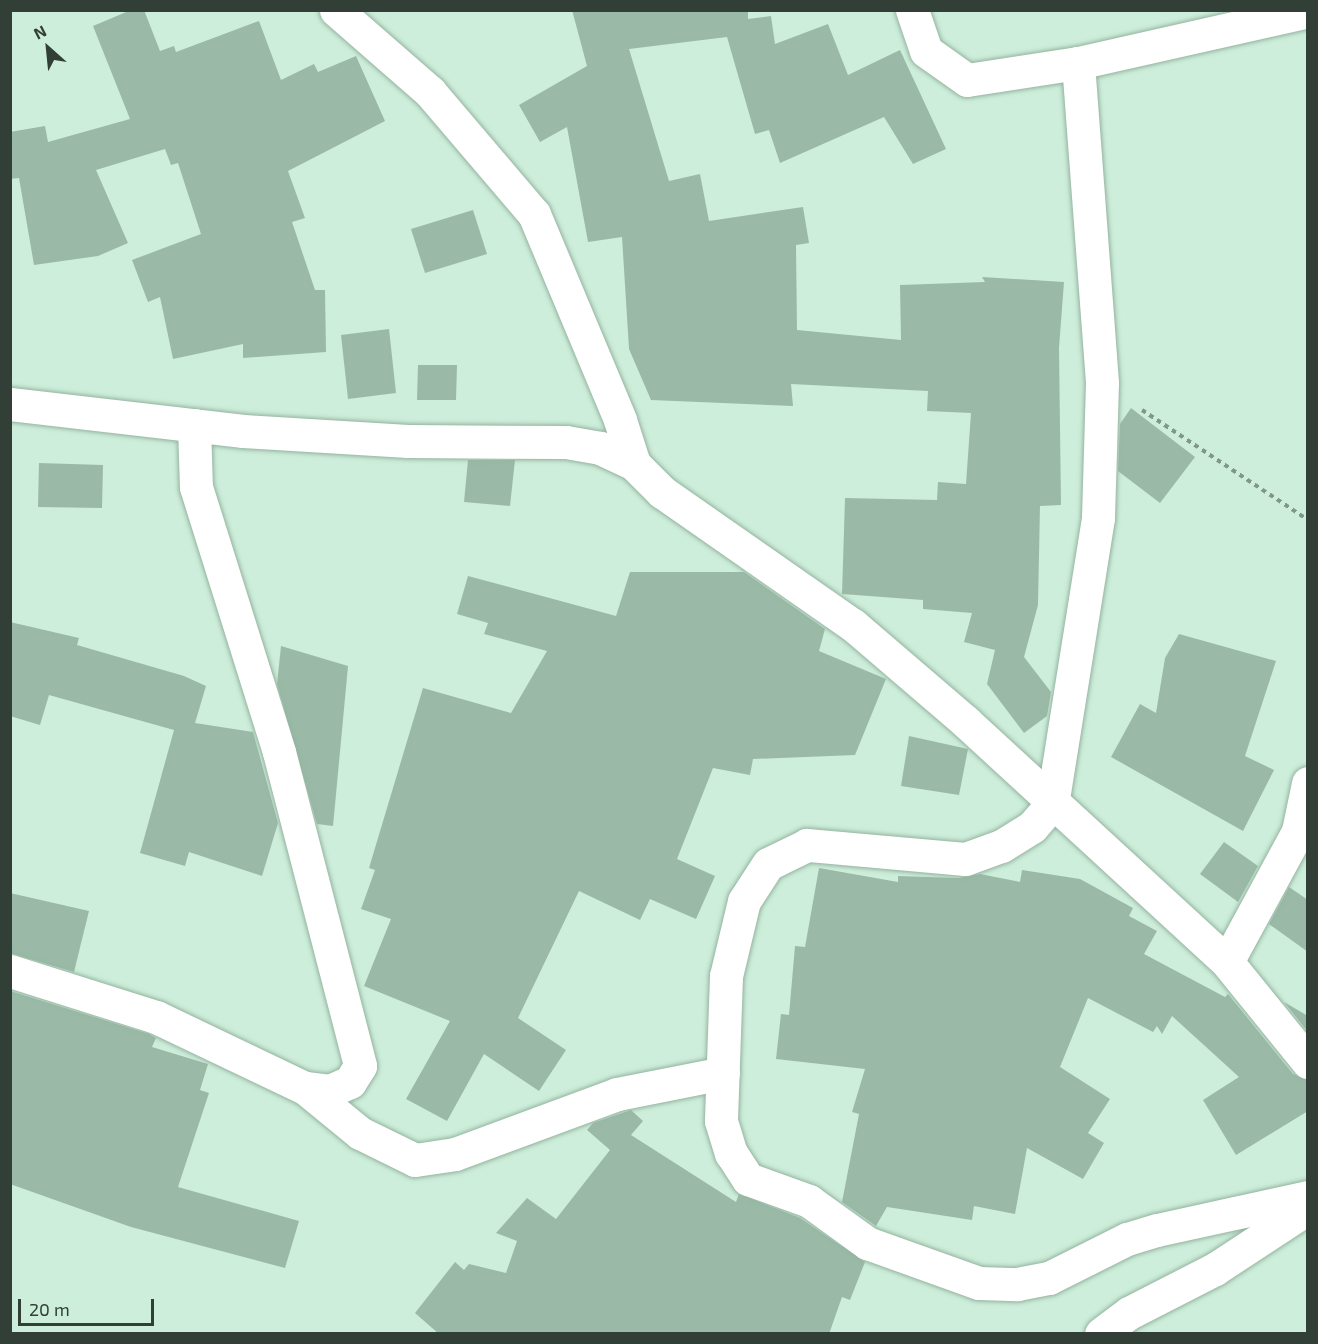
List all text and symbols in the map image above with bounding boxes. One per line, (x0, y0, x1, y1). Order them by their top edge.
north arrow (18, 18, 78, 78)
text: N (30, 20, 49, 43)
scale bar (21, 1287, 158, 1325)
text: 20 m (29, 1298, 70, 1320)

